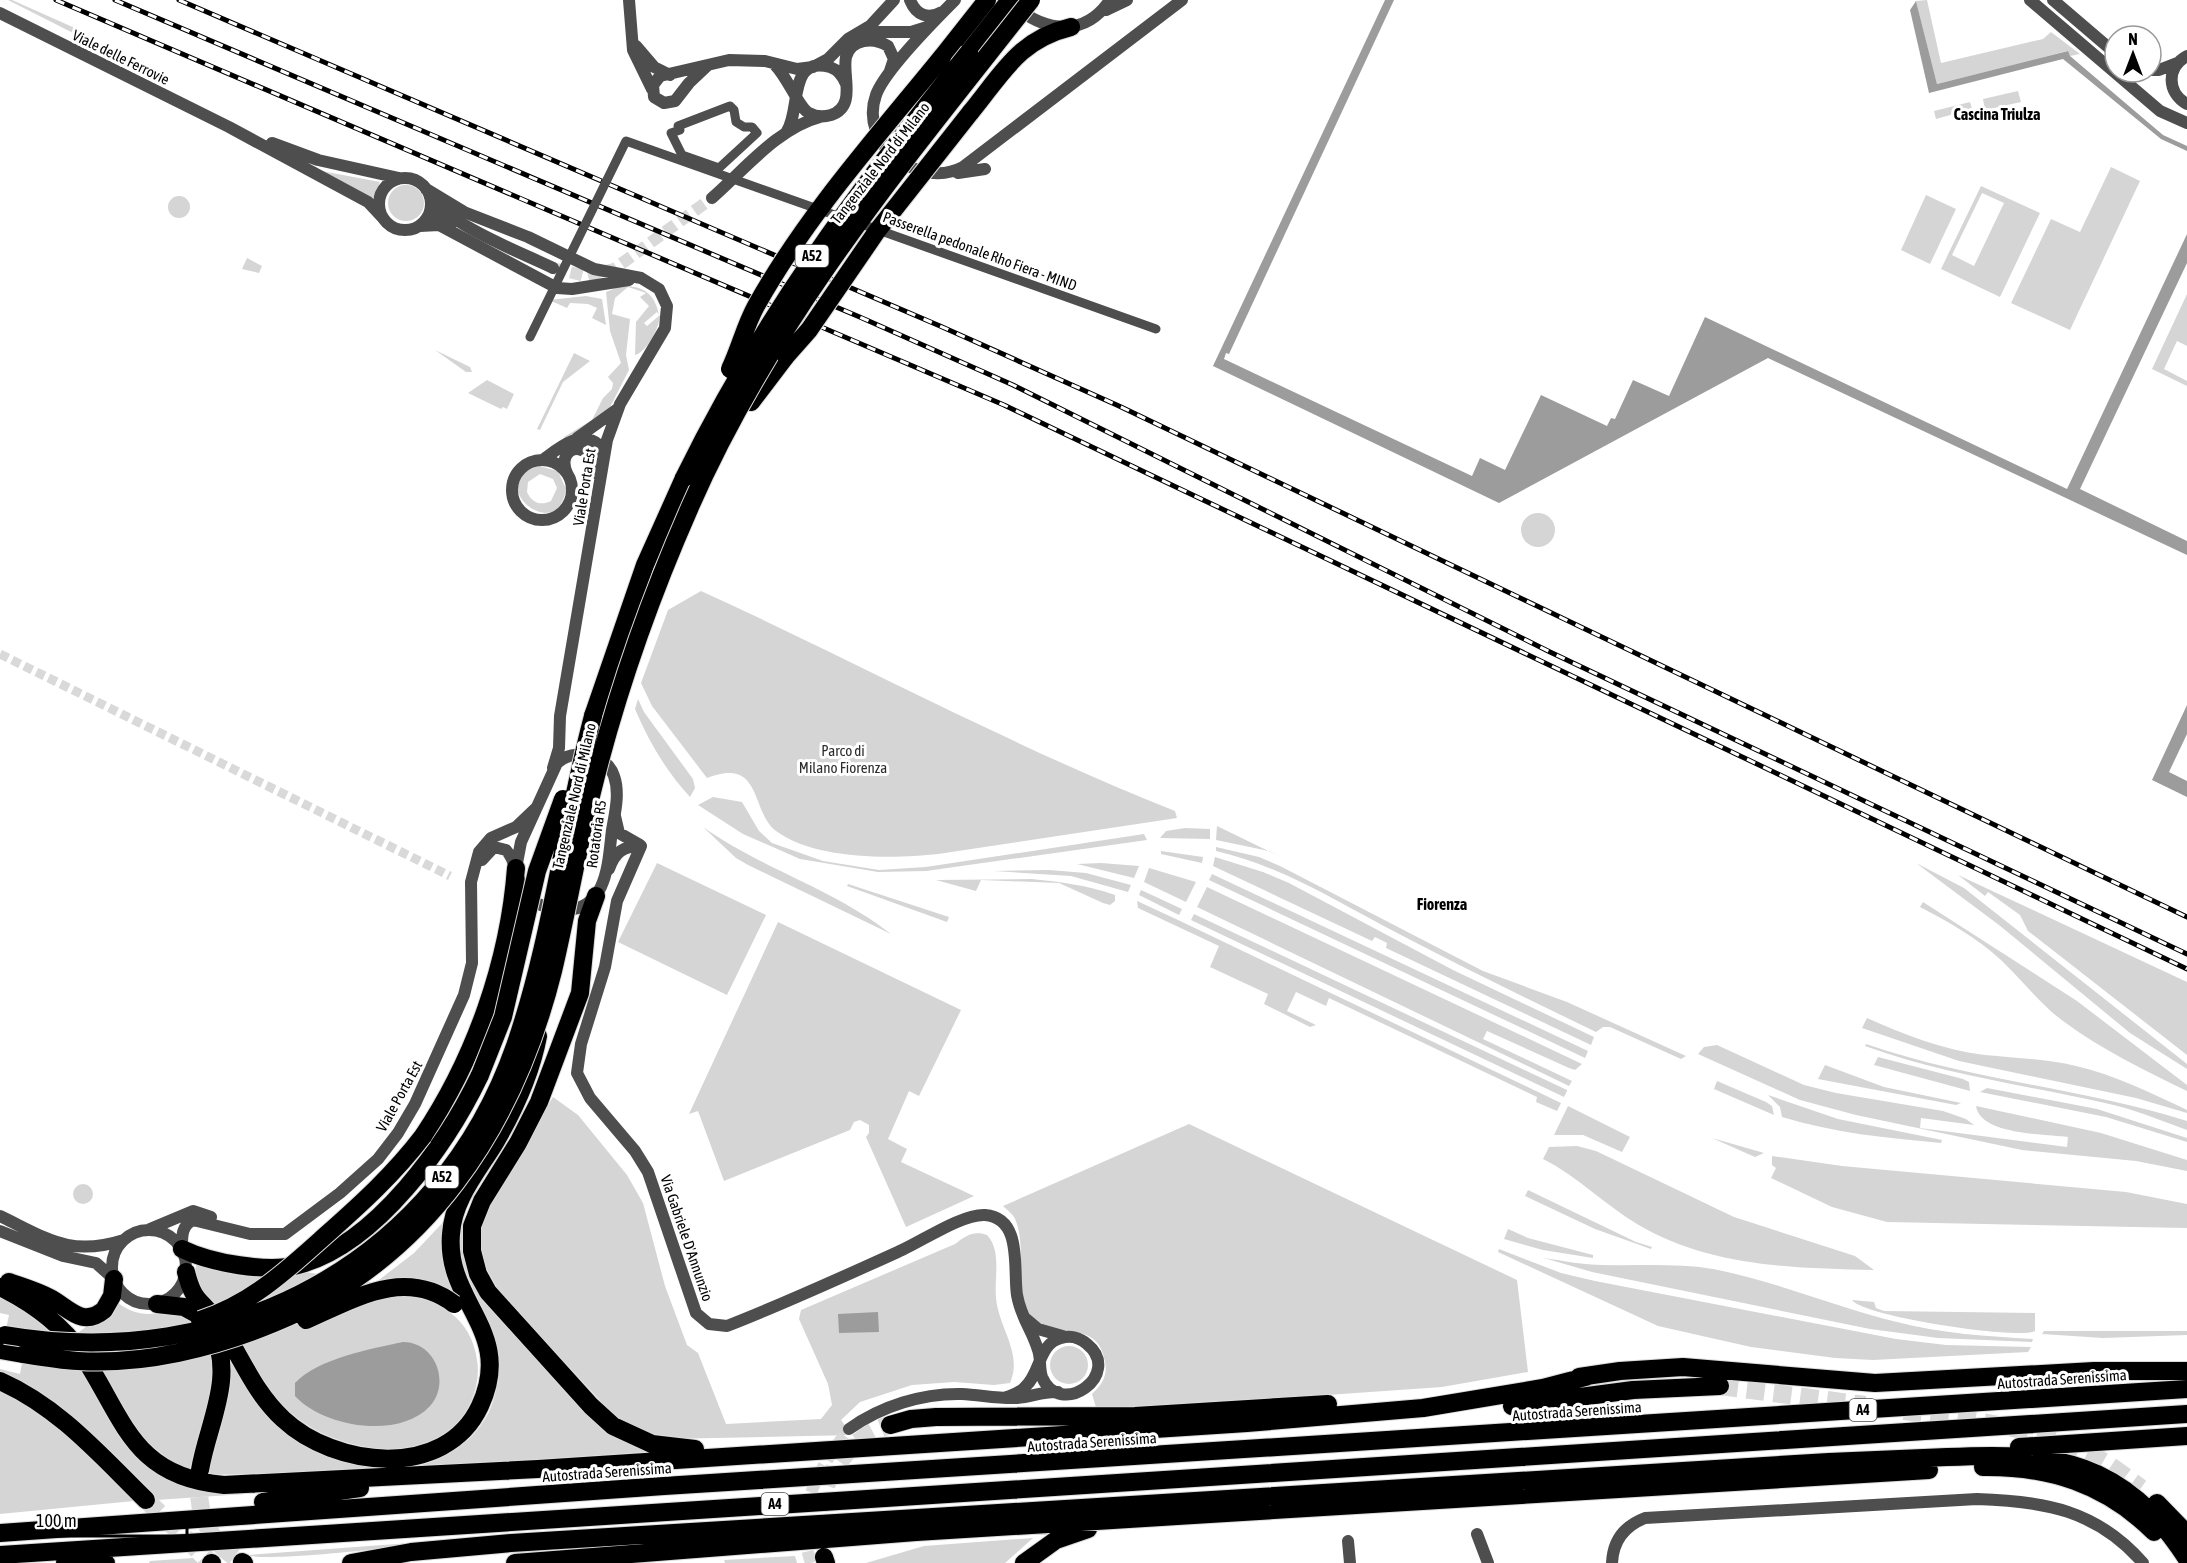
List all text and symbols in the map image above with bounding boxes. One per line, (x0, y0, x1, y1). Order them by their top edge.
north arrow (2103, 24, 2163, 84)
street label: Viale delle Ferrovie (70, 26, 172, 88)
text: N (2128, 30, 2138, 48)
street label: Tangenziale Nord di Milano (827, 99, 933, 227)
district label: Cascina Triulza (1954, 105, 2040, 123)
street label: Passerella pedonale Rho Fiera - MIND (881, 208, 1079, 294)
road number: A52 (796, 245, 828, 267)
street label: Viale Porta Est (569, 447, 599, 527)
street label: Tangenziale Nord di Milano (549, 721, 599, 871)
park label: Parco di Milano Fiorenza (799, 742, 887, 776)
street label: Rotatoria R5 (583, 799, 609, 869)
district label: Fiorenza (1417, 895, 1467, 913)
street label: Viale Porta Est (373, 1058, 425, 1134)
road number: A52 (426, 1166, 458, 1188)
street label: Via Gabriele D'Annunzio (657, 1173, 717, 1303)
street label: Autostrada Serenissima (1997, 1366, 2127, 1392)
street label: Autostrada Serenissima (1512, 1398, 1642, 1424)
road number: A4 (1850, 1399, 1876, 1421)
street label: Autostrada Serenissima (1027, 1429, 1157, 1455)
street label: Autostrada Serenissima (542, 1459, 672, 1485)
road number: A4 (762, 1493, 788, 1515)
scale bar (27, 1500, 188, 1538)
text: 100 m (36, 1510, 77, 1531)

